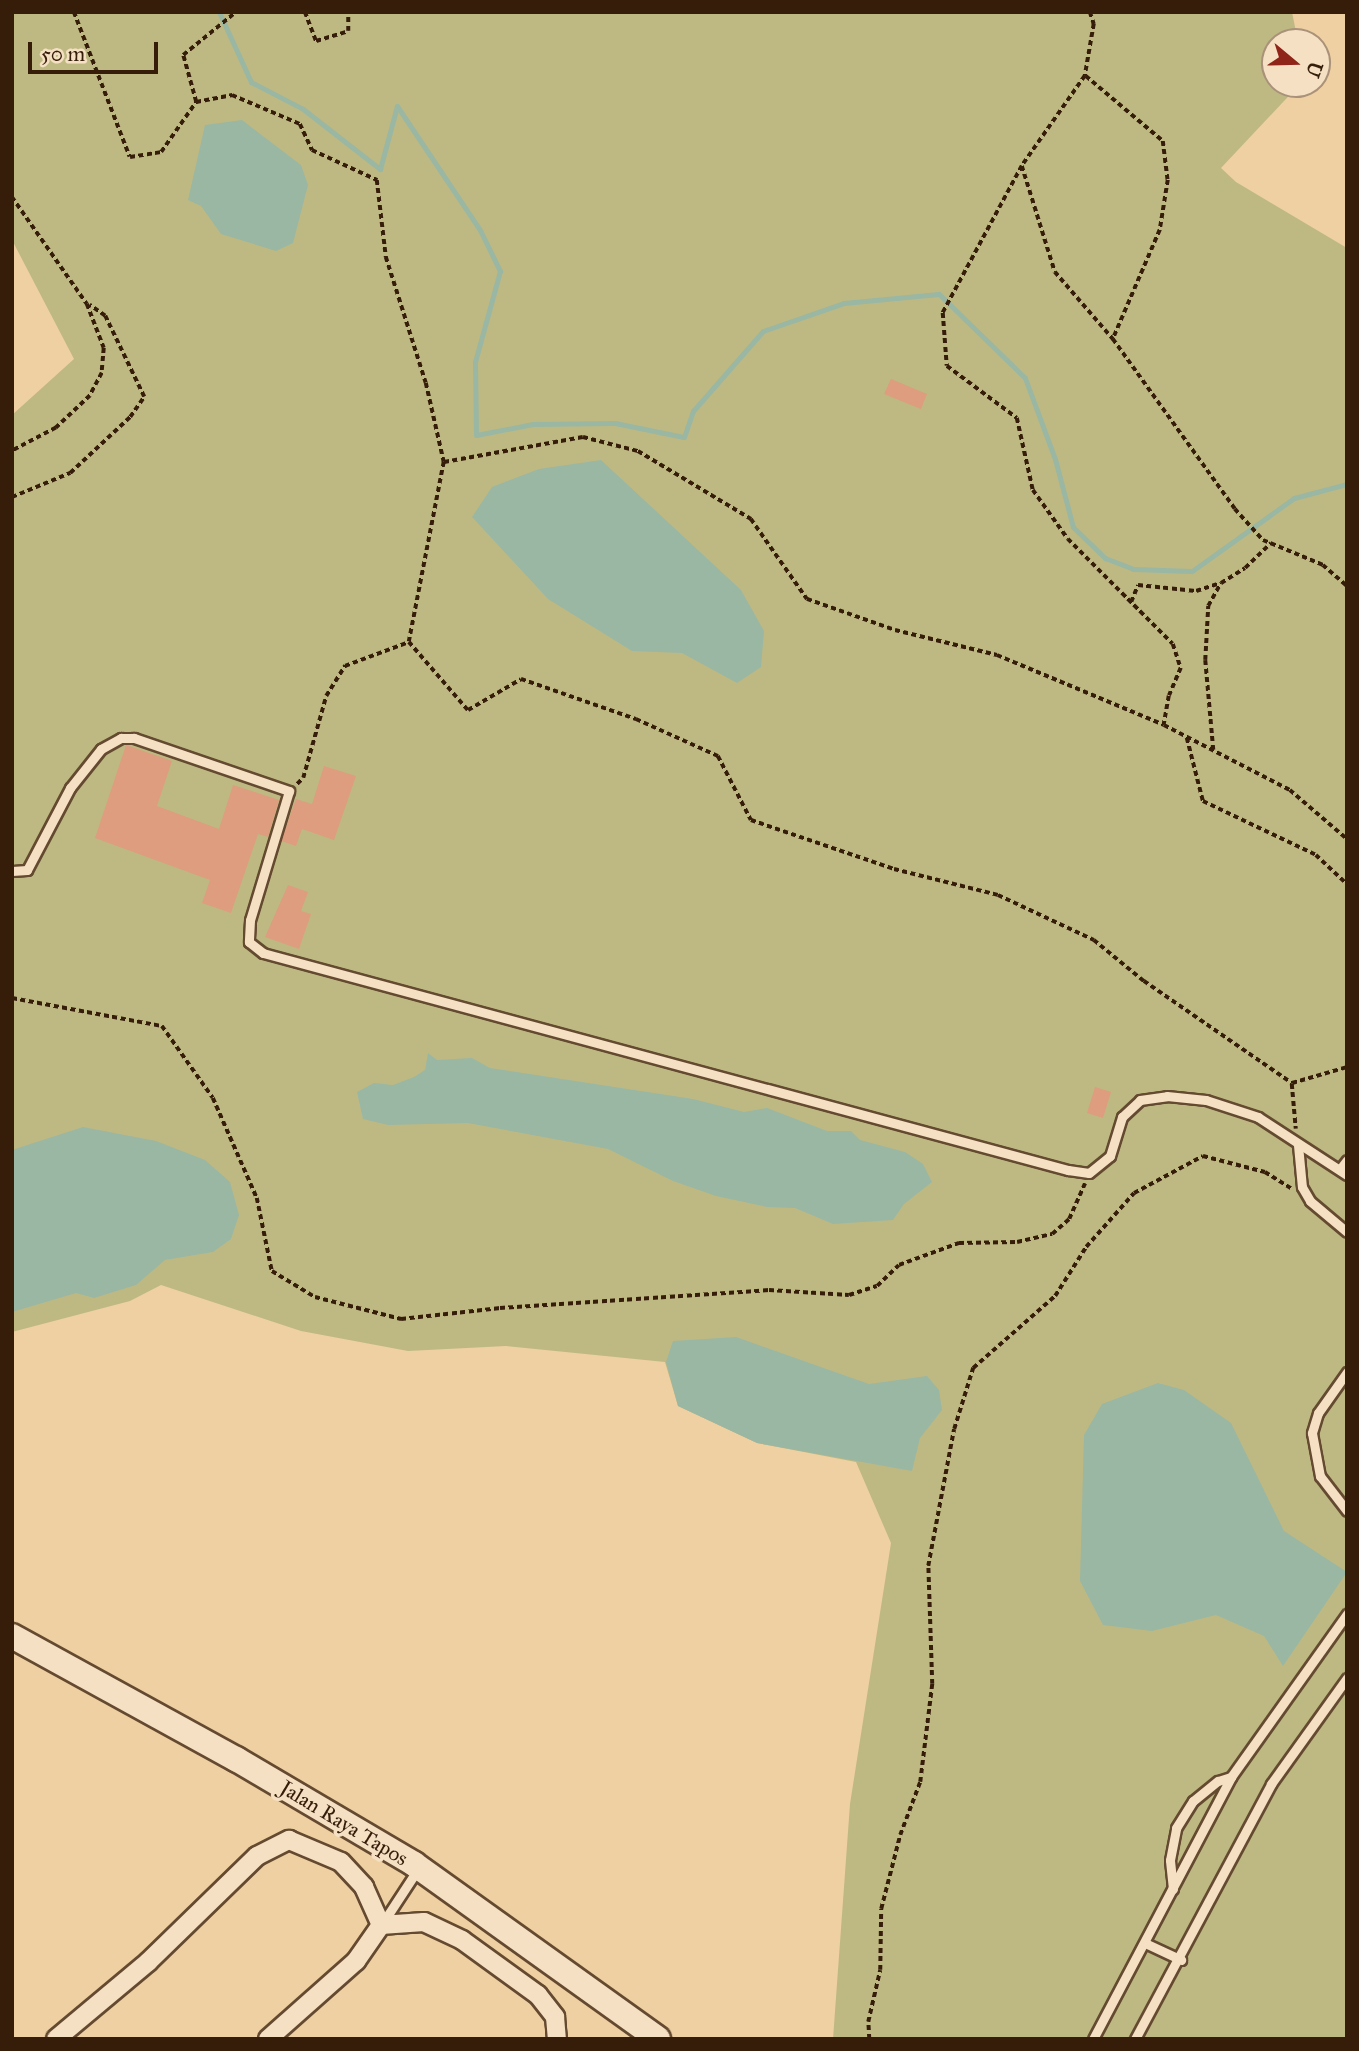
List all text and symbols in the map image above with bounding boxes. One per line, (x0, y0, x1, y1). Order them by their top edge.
scale bar (32, 28, 161, 72)
north arrow (1261, 28, 1331, 98)
text: 50 m (41, 41, 85, 67)
text: U (1301, 58, 1328, 80)
street label: Jalan Raya Tapos (275, 1775, 413, 1871)

